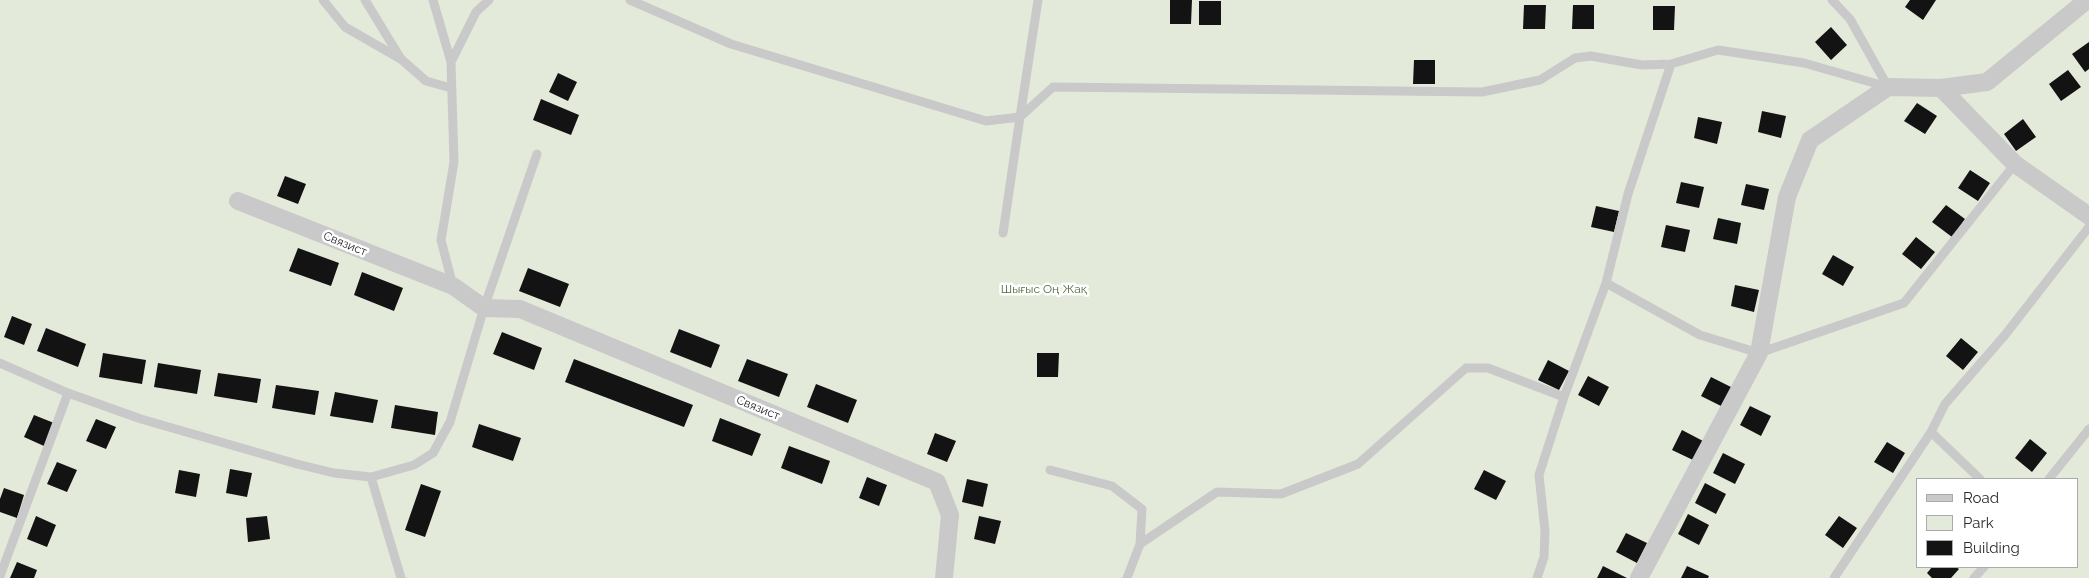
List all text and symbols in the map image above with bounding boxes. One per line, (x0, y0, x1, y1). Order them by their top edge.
street label: Связист (321, 229, 369, 259)
park label: Шығыс Оң Жақ (1001, 282, 1087, 296)
street label: Связист (734, 393, 782, 423)
legend (1916, 478, 2079, 568)
text: Road (1963, 489, 1999, 507)
text: Park (1963, 514, 1994, 532)
text: Building (1963, 539, 2020, 557)

